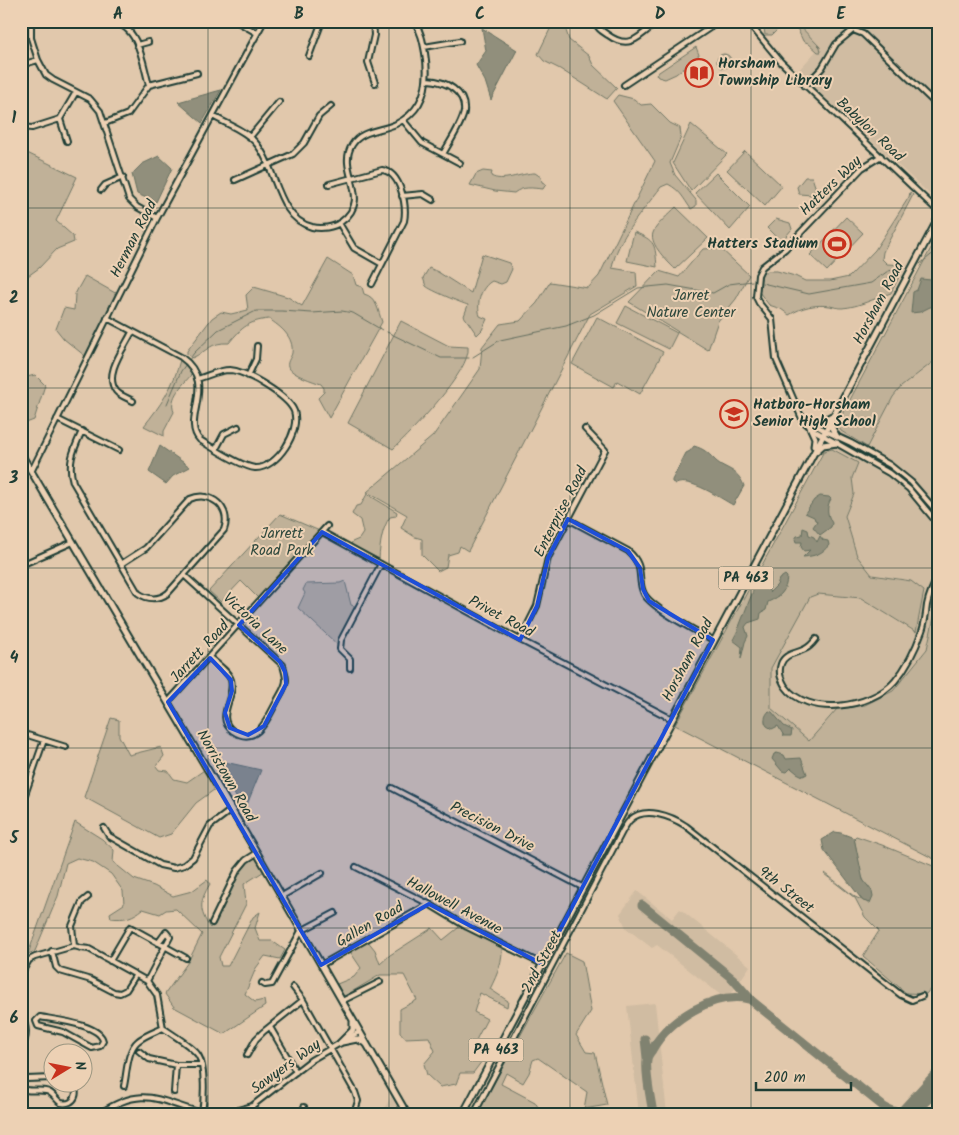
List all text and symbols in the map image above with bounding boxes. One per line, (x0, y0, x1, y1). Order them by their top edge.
text: A (113, 2, 123, 27)
text: B (294, 2, 304, 27)
text: C (475, 2, 485, 27)
text: D (655, 2, 666, 27)
text: E (837, 2, 847, 27)
place label: Horsham Township Library (718, 52, 832, 93)
library icon: Horsham Township Library (684, 58, 714, 88)
street label: Babylon Road (830, 92, 910, 168)
text: 1 (12, 106, 17, 131)
street label: Hatters Way (794, 149, 868, 222)
street label: Herman Road (104, 195, 164, 282)
sports icon: Hatters Stadium (822, 229, 852, 259)
place label: Hatters Stadium (707, 232, 818, 256)
street label: Horsham Road (847, 257, 911, 349)
park label: Jarret Nature Center (646, 284, 737, 325)
text: 2 (9, 286, 19, 311)
place label: Hatboro-Horsham Senior High School (753, 393, 876, 434)
school or university icon: Hatboro-Horsham Senior High School (719, 399, 749, 429)
street label: Enterprise Road (528, 462, 594, 562)
text: 3 (9, 466, 19, 491)
park label: Jarrett Road Park (250, 522, 315, 563)
road number: PA 463 (718, 566, 774, 590)
street label: Victoria Lane (217, 587, 293, 661)
street label: Privet Road (464, 590, 539, 645)
street label: Horsham Road (656, 614, 720, 706)
street label: Jarrett Road (164, 615, 236, 689)
text: 4 (10, 646, 19, 671)
street label: Norristown Road (190, 725, 263, 827)
street label: Precision Drive (445, 795, 539, 859)
text: 5 (9, 826, 20, 851)
street label: 9th Street (753, 860, 819, 920)
street label: Hallowell Avenue (402, 871, 506, 941)
street label: Gallen Road (332, 896, 409, 954)
street label: 2nd Street (515, 926, 569, 998)
text: 6 (10, 1006, 19, 1031)
street label: Sawyers Way (246, 1033, 327, 1101)
road number: PA 463 (468, 1038, 524, 1062)
north arrow (42, 1042, 92, 1092)
text: N (68, 1060, 91, 1072)
scale bar (756, 1060, 852, 1092)
text: 200 m (764, 1066, 806, 1090)

